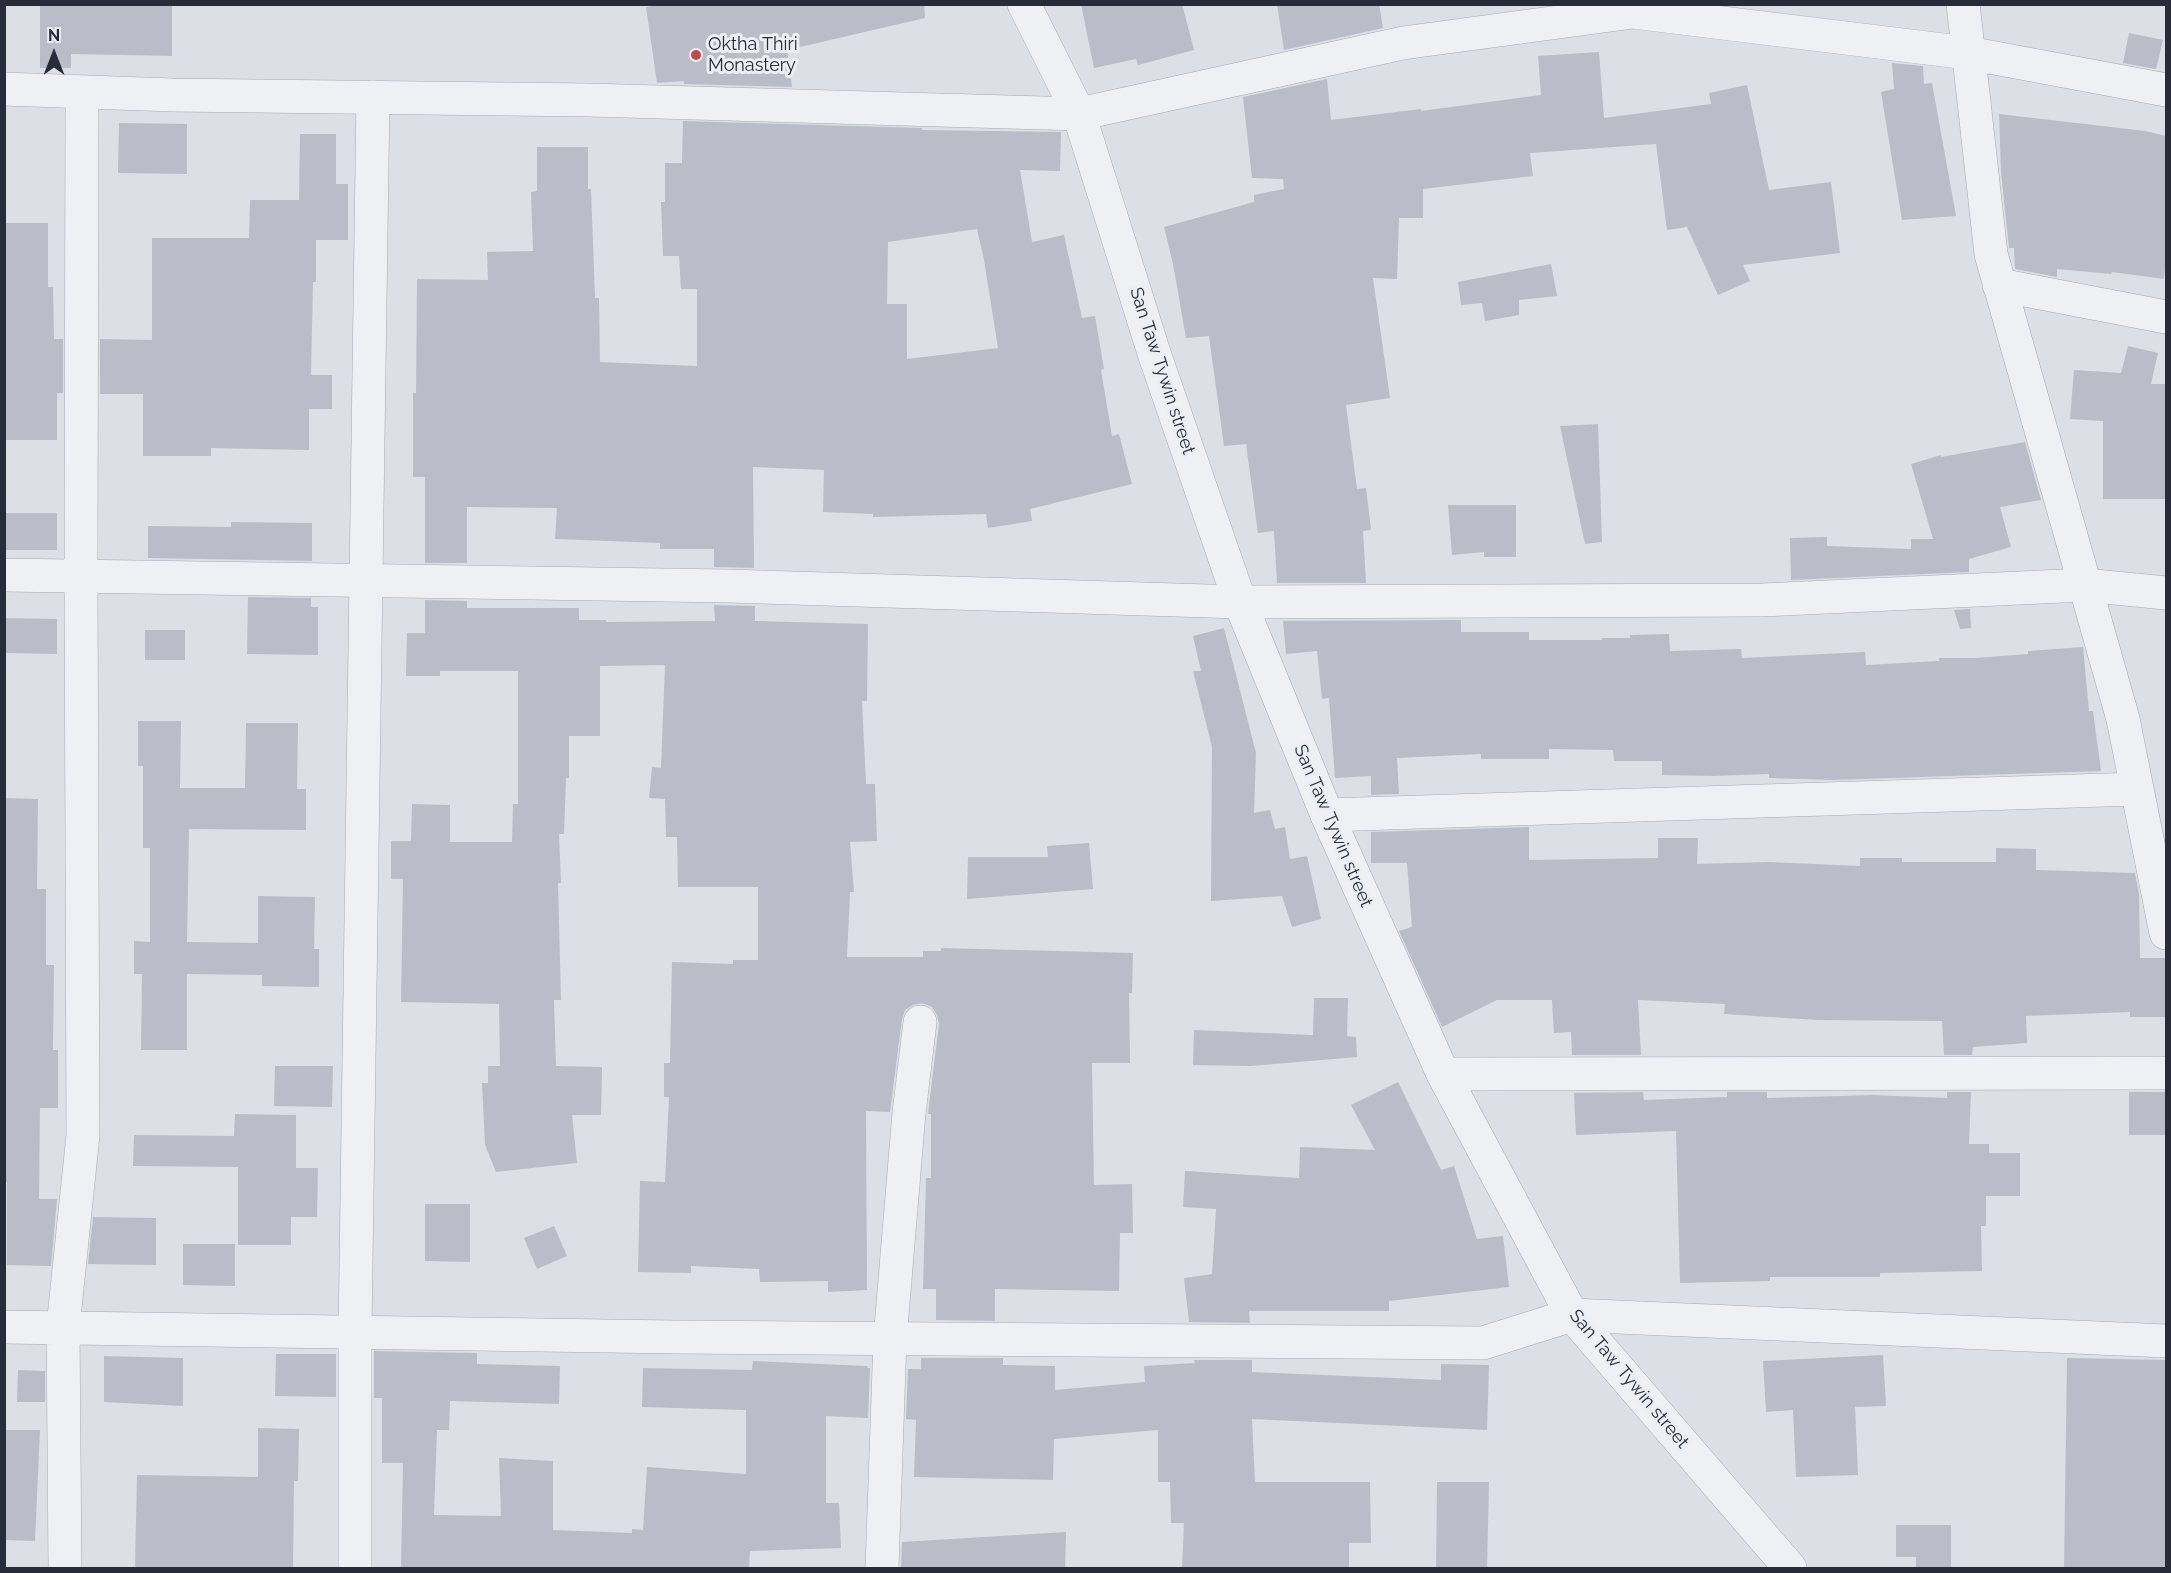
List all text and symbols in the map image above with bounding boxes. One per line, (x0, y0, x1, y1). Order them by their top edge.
north arrow (24, 24, 84, 84)
text: N (48, 26, 60, 45)
place label: Oktha Thiri Monastery (708, 34, 798, 76)
marker: Oktha Thiri Monastery (689, 48, 703, 62)
street label: San Taw Tywin street (1125, 285, 1199, 457)
street label: San Taw Tywin street (1289, 742, 1377, 910)
street label: San Taw Tywin street (1565, 1305, 1693, 1453)

